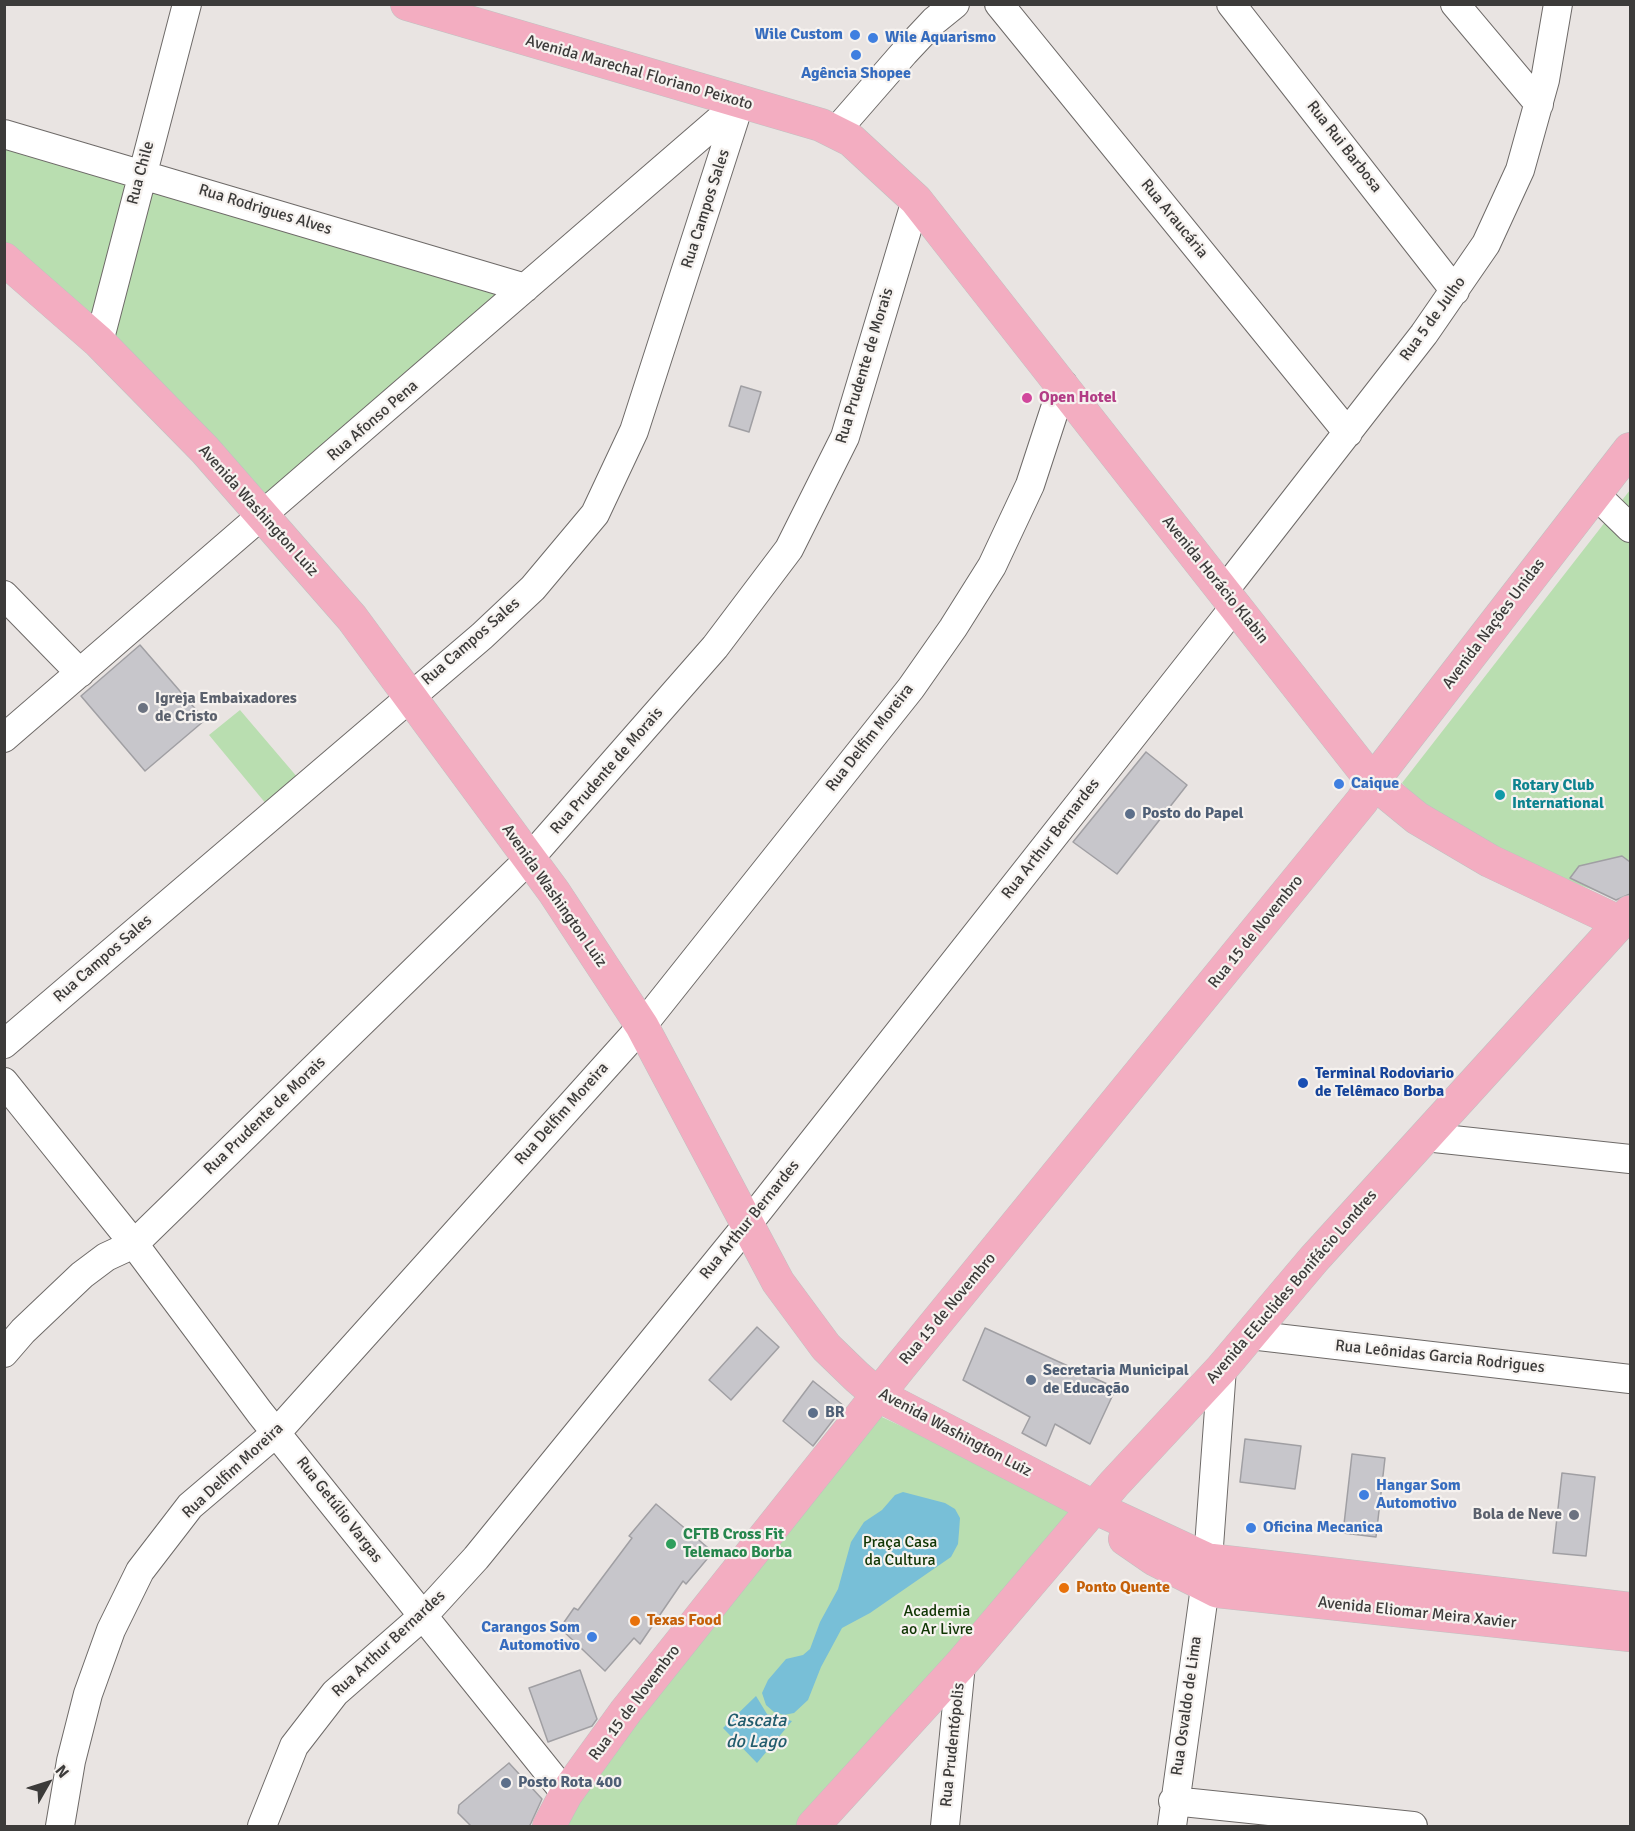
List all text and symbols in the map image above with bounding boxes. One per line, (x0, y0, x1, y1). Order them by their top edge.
place label: Wile Custom (755, 25, 843, 45)
marker: Wile Custom (848, 28, 862, 42)
place label: Wile Aquarismo (885, 28, 996, 48)
street label: Avenida Marechal Floriano Peixoto (523, 31, 755, 115)
marker: Wile Aquarismo (866, 31, 880, 45)
marker: Agência Shopee (849, 48, 863, 62)
place label: Agência Shopee (801, 64, 911, 84)
street label: Rua Rui Barbosa (1302, 97, 1386, 197)
street label: Rua Chile (123, 139, 159, 207)
street label: Rua Campos Sales (678, 147, 734, 271)
street label: Rua Araucária (1136, 176, 1212, 262)
street label: Rua Rodrigues Alves (196, 181, 334, 239)
street label: Rua 5 de Julho (1396, 273, 1470, 365)
street label: Rua Prudente de Morais (832, 286, 898, 446)
street label: Rua Afonso Pena (324, 376, 422, 466)
place label: Open Hotel (1039, 388, 1117, 408)
marker: Open Hotel (1020, 391, 1034, 405)
street label: Avenida Washington Luiz (194, 441, 322, 581)
street label: Avenida Horácio Klabin (1158, 512, 1272, 648)
street label: Avenida Nações Unidas (1439, 555, 1549, 693)
street label: Rua Campos Sales (418, 594, 524, 690)
street label: Rua Delfim Moreira (822, 680, 918, 796)
place label: Igreja Embaixadores de Cristo (155, 689, 297, 727)
marker: Igreja Embaixadores de Cristo (136, 701, 150, 715)
street label: Rua Prudente de Morais (547, 704, 667, 838)
place label: Caique (1351, 774, 1399, 794)
street label: Rua Arthur Bernardes (998, 775, 1104, 903)
place label: Rotary Club International (1512, 776, 1604, 814)
marker: Caique (1332, 777, 1346, 791)
marker: Rotary Club International (1493, 788, 1507, 802)
place label: Posto do Papel (1142, 804, 1244, 824)
marker: Posto do Papel (1123, 807, 1137, 821)
street label: Avenida Washington Luiz (497, 821, 611, 971)
street label: Rua 15 de Novembro (1205, 872, 1307, 992)
street label: Rua Campos Sales (50, 911, 156, 1007)
street label: Rua Prudente de Morais (200, 1053, 330, 1179)
street label: Rua Delfim Moreira (511, 1059, 613, 1169)
place label: Terminal Rodoviario de Telêmaco Borba (1315, 1064, 1454, 1102)
marker: Terminal Rodoviario de Telêmaco Borba (1296, 1076, 1310, 1090)
street label: Rua Arthur Bernardes (696, 1157, 804, 1283)
street label: Avenida EEuclides Bonifácio Londres (1203, 1186, 1381, 1388)
street label: Rua 15 de Novembro (896, 1249, 1000, 1369)
street label: Rua Leônidas Garcia Rodrigues (1334, 1336, 1546, 1378)
place label: Secretaria Municipal de Educação (1043, 1361, 1189, 1399)
marker: Secretaria Municipal de Educação (1024, 1373, 1038, 1387)
street label: Avenida Washington Luiz (875, 1385, 1035, 1481)
place label: BR (825, 1403, 845, 1423)
marker: BR (806, 1406, 820, 1420)
street label: Rua Delfim Moreira (178, 1419, 288, 1523)
street label: Rua Getúlio Vargas (292, 1453, 386, 1567)
place label: Hangar Som Automotivo (1376, 1476, 1461, 1514)
marker: Hangar Som Automotivo (1357, 1488, 1371, 1502)
place label: Bola de Neve (1473, 1505, 1562, 1525)
marker: Bola de Neve (1567, 1508, 1581, 1522)
place label: Oficina Mecanica (1263, 1518, 1383, 1538)
marker: Oficina Mecanica (1244, 1521, 1258, 1535)
place label: CFTB Cross Fit Telemaco Borba (683, 1525, 792, 1563)
park label: Praça Casa da Cultura (863, 1533, 937, 1571)
marker: CFTB Cross Fit Telemaco Borba (664, 1537, 678, 1551)
place label: Ponto Quente (1076, 1578, 1170, 1598)
marker: Ponto Quente (1057, 1581, 1071, 1595)
street label: Rua Arthur Bernardes (328, 1587, 450, 1701)
street label: Avenida Eliomar Meira Xavier (1317, 1593, 1517, 1633)
park label: Academia ao Ar Livre (901, 1602, 973, 1640)
place label: Texas Food (647, 1611, 722, 1631)
marker: Texas Food (628, 1614, 642, 1628)
place label: Carangos Som Automotivo (481, 1618, 580, 1656)
marker: Carangos Som Automotivo (585, 1630, 599, 1644)
street label: Rua Osvaldo de Lima (1168, 1635, 1206, 1777)
street label: Rua 15 de Novembro (585, 1641, 685, 1765)
street label: Rua Prudentópolis (937, 1682, 969, 1808)
water label: Cascata do Lago (726, 1710, 786, 1752)
north arrow (18, 1753, 78, 1813)
text: N (51, 1761, 73, 1782)
place label: Posto Rota 400 (518, 1773, 622, 1793)
marker: Posto Rota 400 (499, 1776, 513, 1790)

